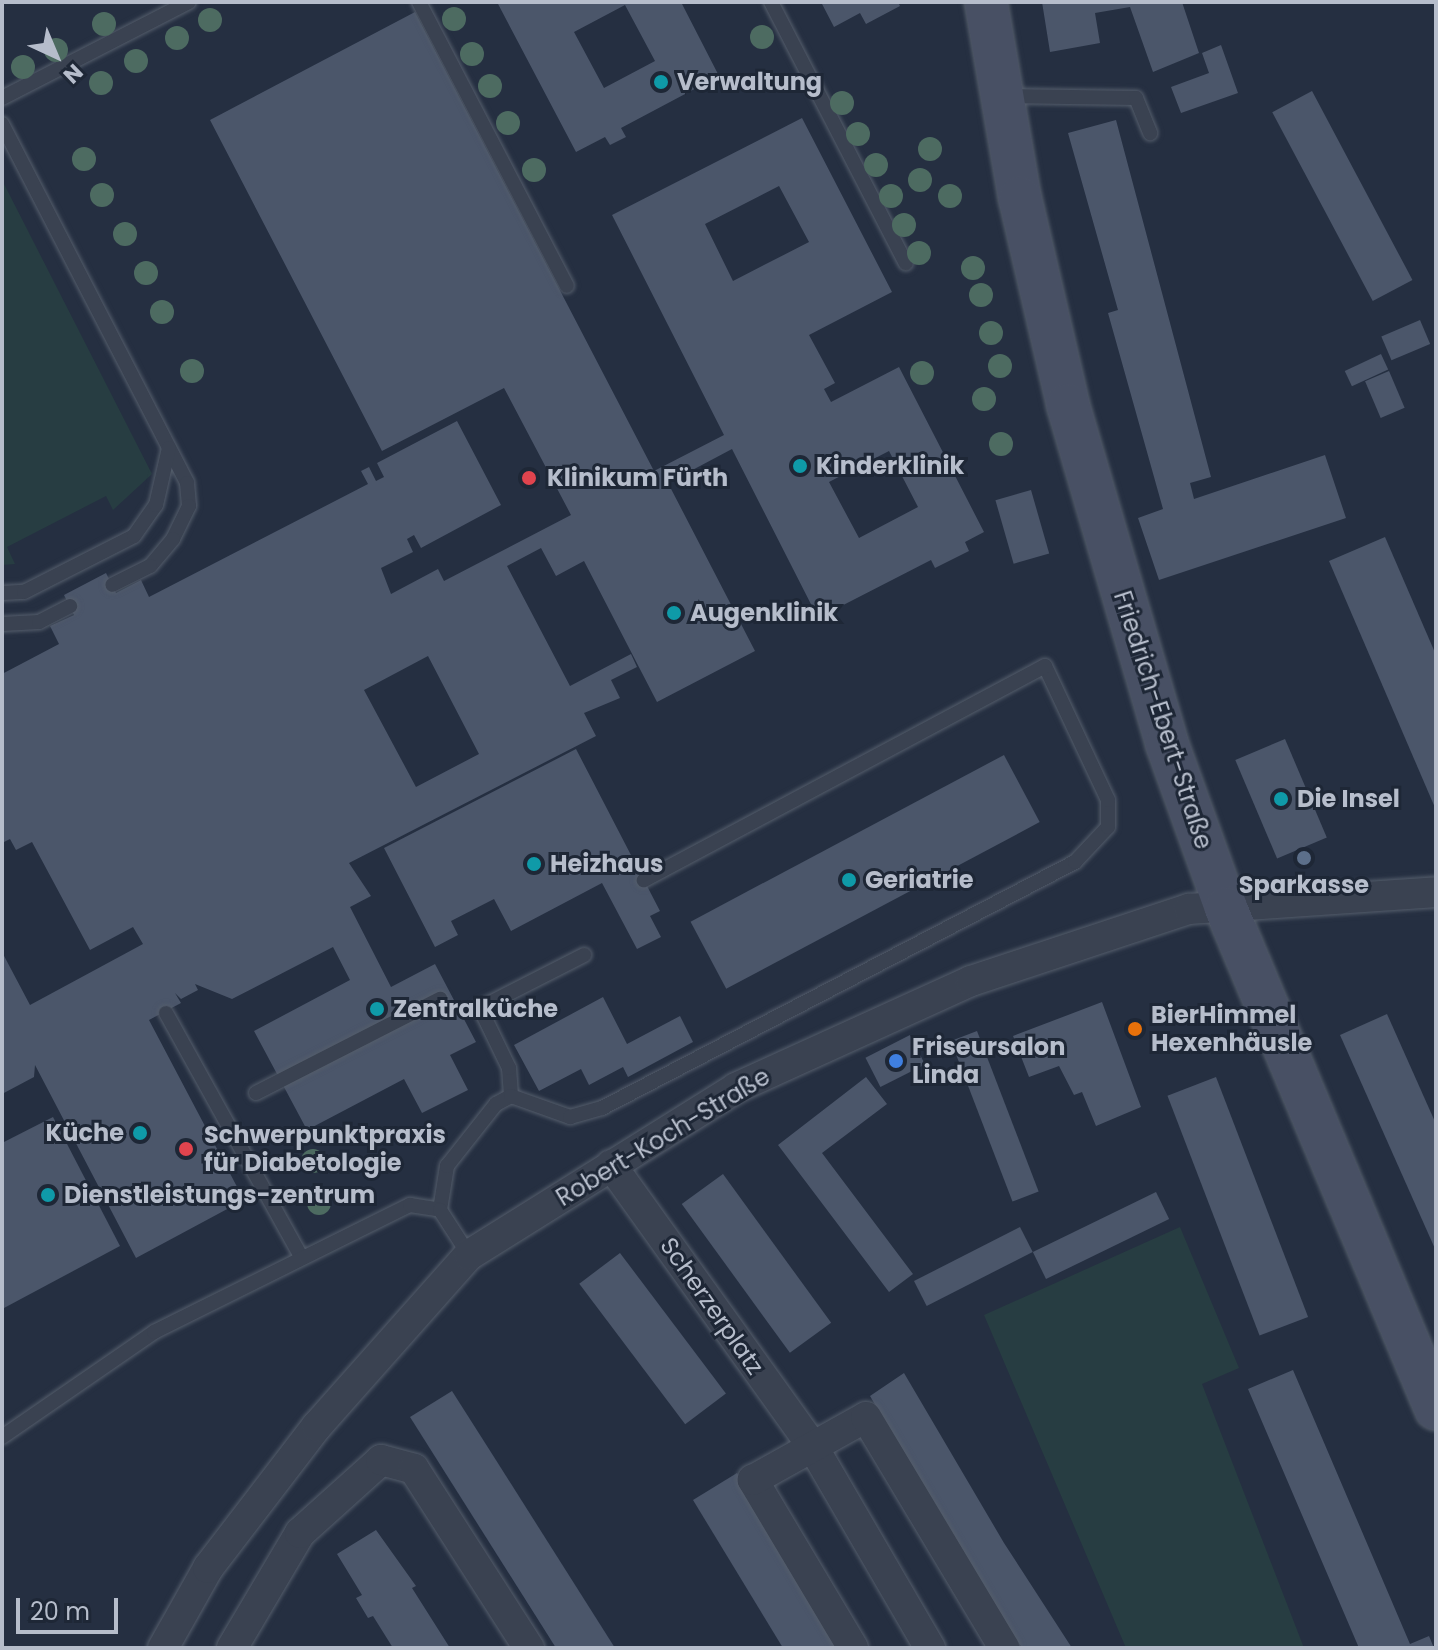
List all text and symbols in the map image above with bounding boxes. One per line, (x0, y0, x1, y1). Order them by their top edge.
north arrow (16, 16, 96, 96)
text: N (56, 57, 90, 91)
place label: Verwaltung (677, 68, 822, 96)
marker: Verwaltung (652, 73, 670, 91)
place label: Kinderklinik (816, 452, 964, 480)
marker: Kinderklinik (791, 457, 809, 475)
place label: Klinikum Fürth (547, 464, 728, 492)
marker: Klinikum Fürth (518, 467, 540, 489)
street label: Friedrich-Ebert-Straße (1108, 587, 1218, 853)
place label: Augenklinik (690, 599, 838, 627)
marker: Augenklinik (665, 604, 683, 622)
place label: Die Insel (1297, 785, 1400, 813)
marker: Die Insel (1272, 790, 1290, 808)
marker: Sparkasse (1295, 849, 1313, 867)
place label: Heizhaus (550, 850, 663, 878)
marker: Heizhaus (525, 855, 543, 873)
place label: Geriatrie (865, 866, 974, 894)
marker: Geriatrie (840, 871, 858, 889)
place label: Sparkasse (1239, 871, 1369, 899)
place label: Zentralküche (393, 995, 558, 1023)
marker: Zentralküche (368, 1000, 386, 1018)
place label: BierHimmel Hexenhäusle (1151, 1001, 1312, 1057)
marker: BierHimmel Hexenhäusle (1126, 1020, 1144, 1038)
place label: Friseursalon Linda (912, 1033, 1065, 1089)
marker: Friseursalon Linda (887, 1052, 905, 1070)
street label: Robert-Koch-Straße (551, 1062, 775, 1212)
place label: Küche (46, 1119, 124, 1147)
place label: Schwerpunktpraxis für Diabetologie (204, 1121, 446, 1177)
marker: Küche (131, 1124, 149, 1142)
marker: Schwerpunktpraxis für Diabetologie (175, 1138, 197, 1160)
place label: Dienstleistungs-zentrum (64, 1181, 375, 1209)
marker: Dienstleistungs-zentrum (39, 1186, 57, 1204)
street label: Scherzerplatz (654, 1232, 770, 1380)
scale bar (20, 1582, 122, 1632)
text: 20 m (30, 1595, 90, 1628)

